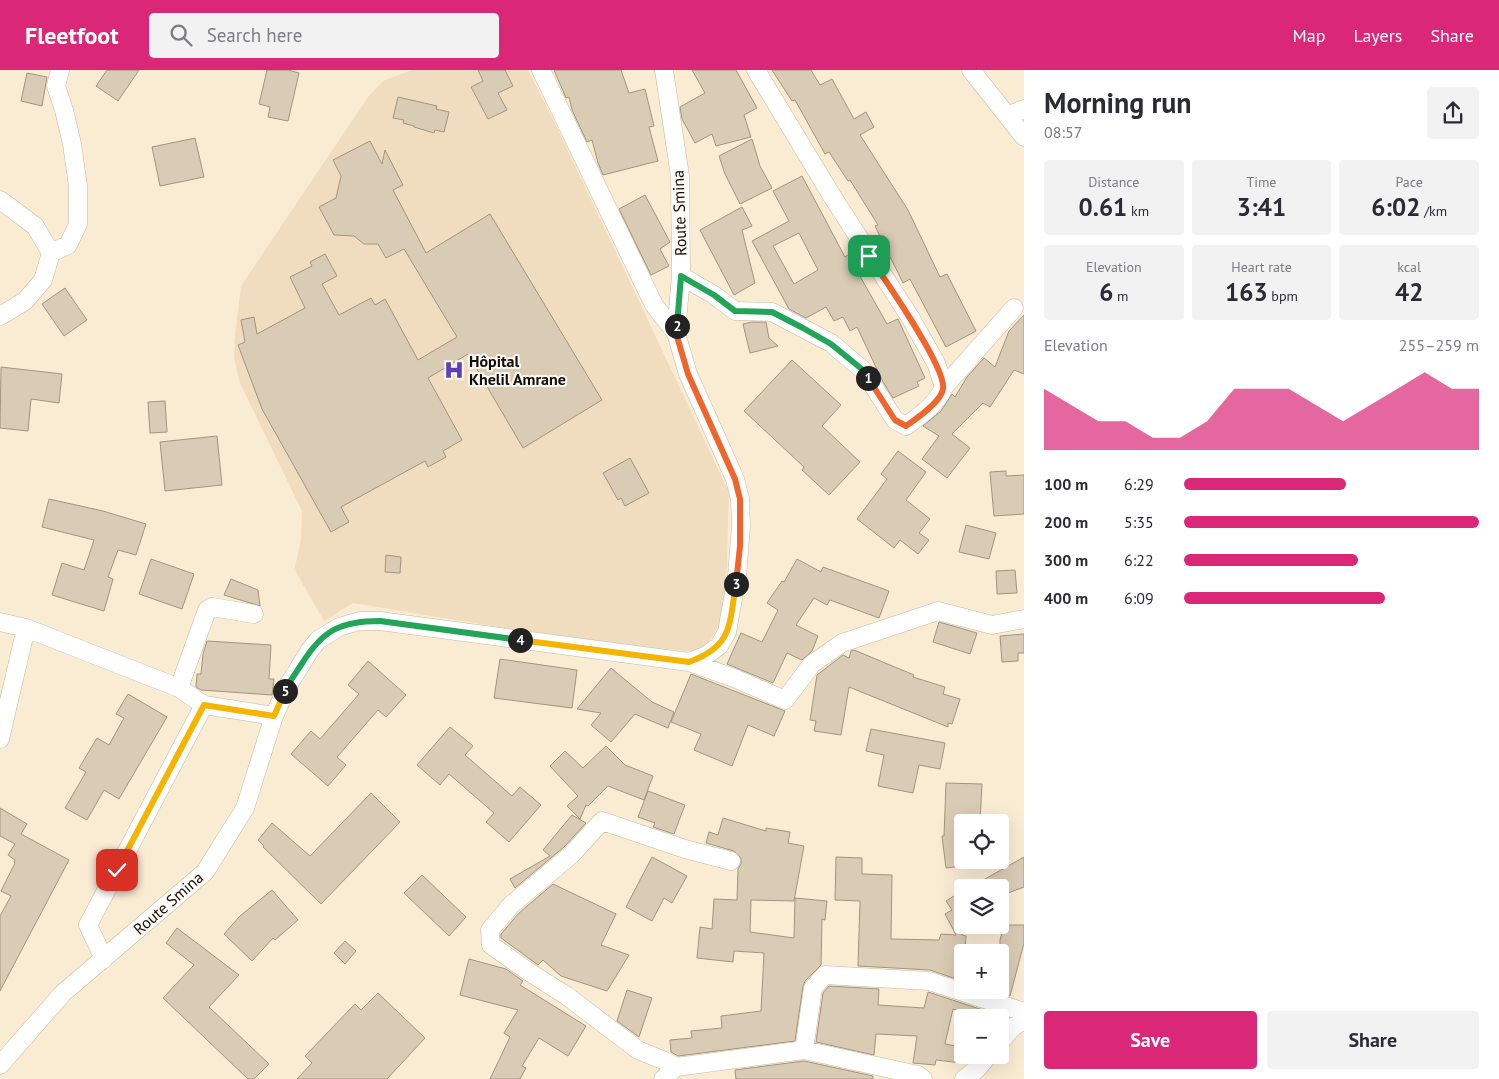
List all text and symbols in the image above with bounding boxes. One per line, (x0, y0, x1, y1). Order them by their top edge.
search box (149, 13, 499, 58)
text: Fleetfoot (25, 20, 119, 51)
icon: search (167, 21, 195, 49)
text: Search here (207, 23, 302, 47)
text: Map (1293, 24, 1325, 47)
text: Layers (1353, 24, 1402, 47)
text: Share (1430, 24, 1474, 47)
text: Morning run (1044, 84, 1192, 121)
button: share (1427, 87, 1479, 139)
text: 08:57 (1044, 122, 1082, 142)
street label: Route Smina (668, 170, 690, 256)
text: Distance (1088, 173, 1139, 191)
text: Time (1246, 173, 1277, 191)
text: Pace (1395, 173, 1423, 191)
text: 0.61 (1079, 191, 1127, 223)
text: 3:41 (1237, 191, 1286, 223)
text: 6:02 (1371, 191, 1420, 223)
text: km (1127, 202, 1149, 220)
text: /km (1420, 202, 1447, 220)
pin (848, 235, 890, 277)
icon: arrive (855, 242, 883, 270)
text: Elevation (1086, 258, 1142, 276)
text: Heart rate (1231, 258, 1292, 276)
text: kcal (1397, 258, 1421, 276)
text: 6 (1099, 276, 1113, 308)
text: 163 (1225, 276, 1268, 308)
text: 42 (1395, 276, 1423, 308)
text: m (1113, 287, 1128, 305)
text: bpm (1268, 287, 1298, 305)
pin: 2 (664, 314, 690, 338)
text: 2 (674, 317, 681, 335)
text: Elevation (1044, 335, 1108, 355)
text: 255–259 m (1399, 335, 1479, 355)
place label: Hôpital Khelil Amrane (469, 351, 566, 389)
hospital icon: Hôpital Khelil Amrane (443, 359, 465, 381)
pin: 1 (856, 366, 880, 390)
text: 1 (865, 369, 872, 387)
text: 100 m (1044, 474, 1088, 494)
text: 6:29 (1124, 474, 1154, 494)
text: 200 m (1044, 512, 1088, 532)
text: 5:35 (1124, 512, 1154, 532)
text: 300 m (1044, 550, 1088, 570)
text: 6:22 (1124, 550, 1154, 570)
pin: 3 (724, 572, 748, 596)
text: 3 (733, 575, 740, 593)
text: 400 m (1044, 588, 1088, 608)
text: 6:09 (1124, 588, 1154, 608)
pin: 4 (508, 628, 532, 652)
text: 4 (517, 631, 524, 649)
pin: 5 (272, 678, 298, 704)
text: 5 (282, 682, 289, 700)
map controls (954, 814, 1009, 1064)
button: locate (954, 814, 1009, 869)
pin (96, 849, 138, 891)
icon: check (103, 856, 131, 884)
street label: Route Smina (129, 867, 207, 939)
button: layers (954, 879, 1009, 934)
button: + (954, 944, 1009, 999)
button: − (954, 1009, 1009, 1064)
button: Save (1044, 1011, 1257, 1069)
button: Share (1267, 1011, 1479, 1069)

